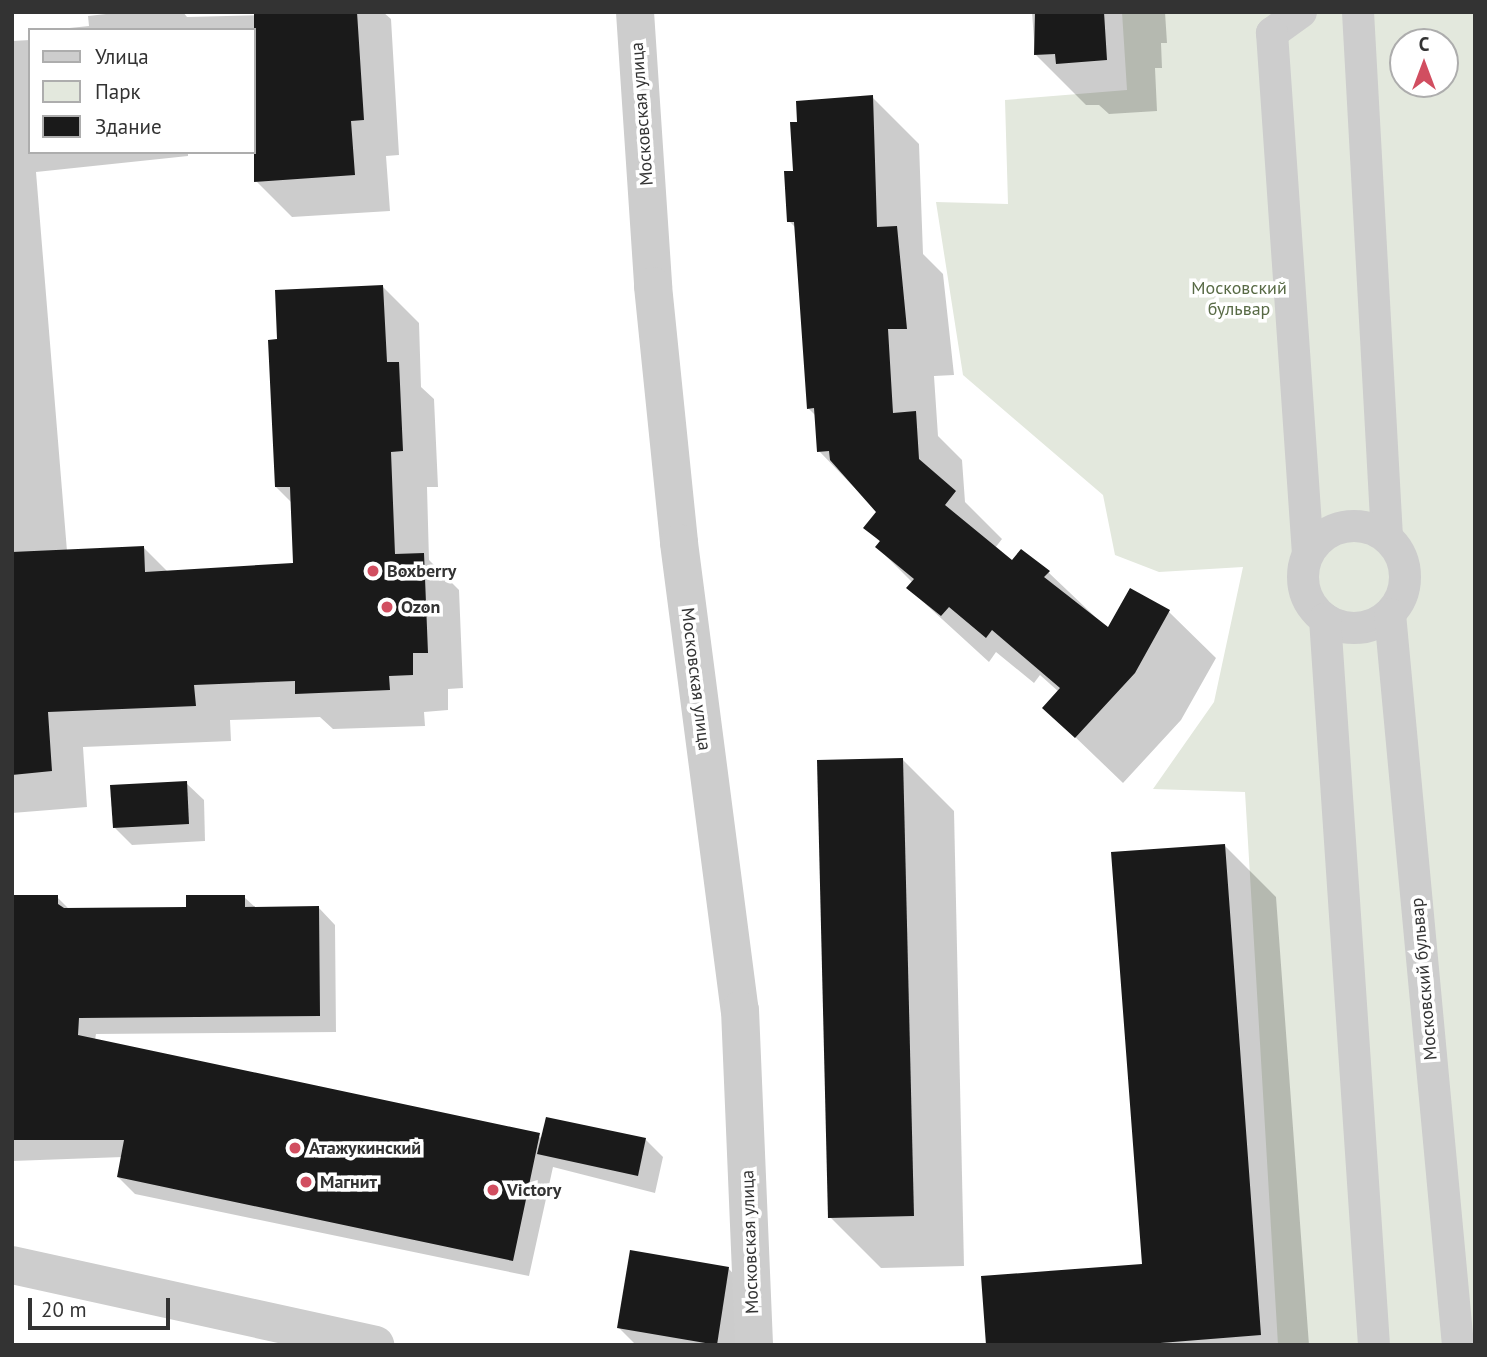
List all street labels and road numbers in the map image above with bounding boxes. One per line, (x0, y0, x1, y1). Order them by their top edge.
street label: Московская улица (626, 41, 658, 187)
street label: Московская улица (677, 606, 715, 752)
street label: Московский бульвар (1406, 897, 1442, 1061)
street label: Московская улица (737, 1170, 763, 1314)

